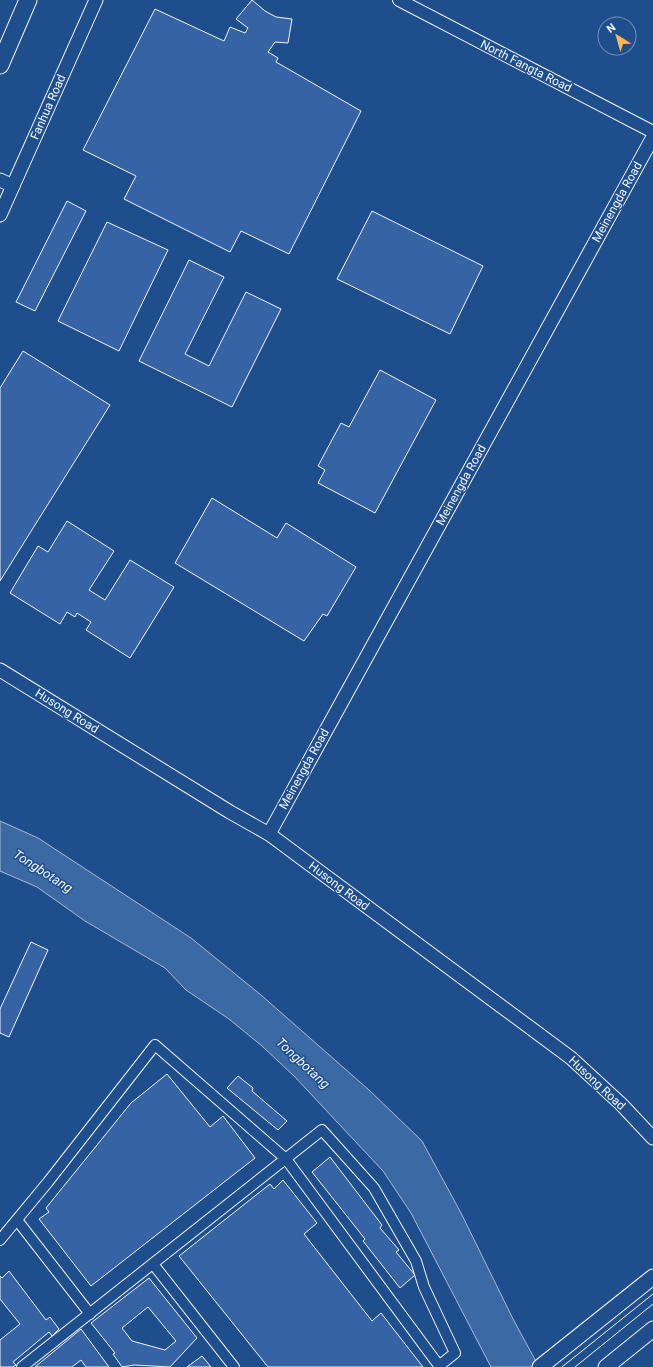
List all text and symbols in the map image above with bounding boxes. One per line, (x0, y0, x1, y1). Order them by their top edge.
north arrow (597, 16, 637, 56)
text: N (604, 21, 618, 36)
street label: North Fangta Road (478, 37, 574, 95)
street label: Fanhua Road (27, 72, 69, 142)
street label: Meinengda Road (589, 159, 645, 245)
street label: Meinengda Road (433, 442, 489, 528)
street label: Husong Road (33, 686, 101, 736)
street label: Meinengda Road (276, 726, 332, 812)
water label: Tongbotang (11, 846, 75, 896)
street label: Husong Road (306, 859, 372, 913)
water label: Tongbotang (273, 1035, 333, 1091)
street label: Husong Road (566, 1053, 628, 1113)

